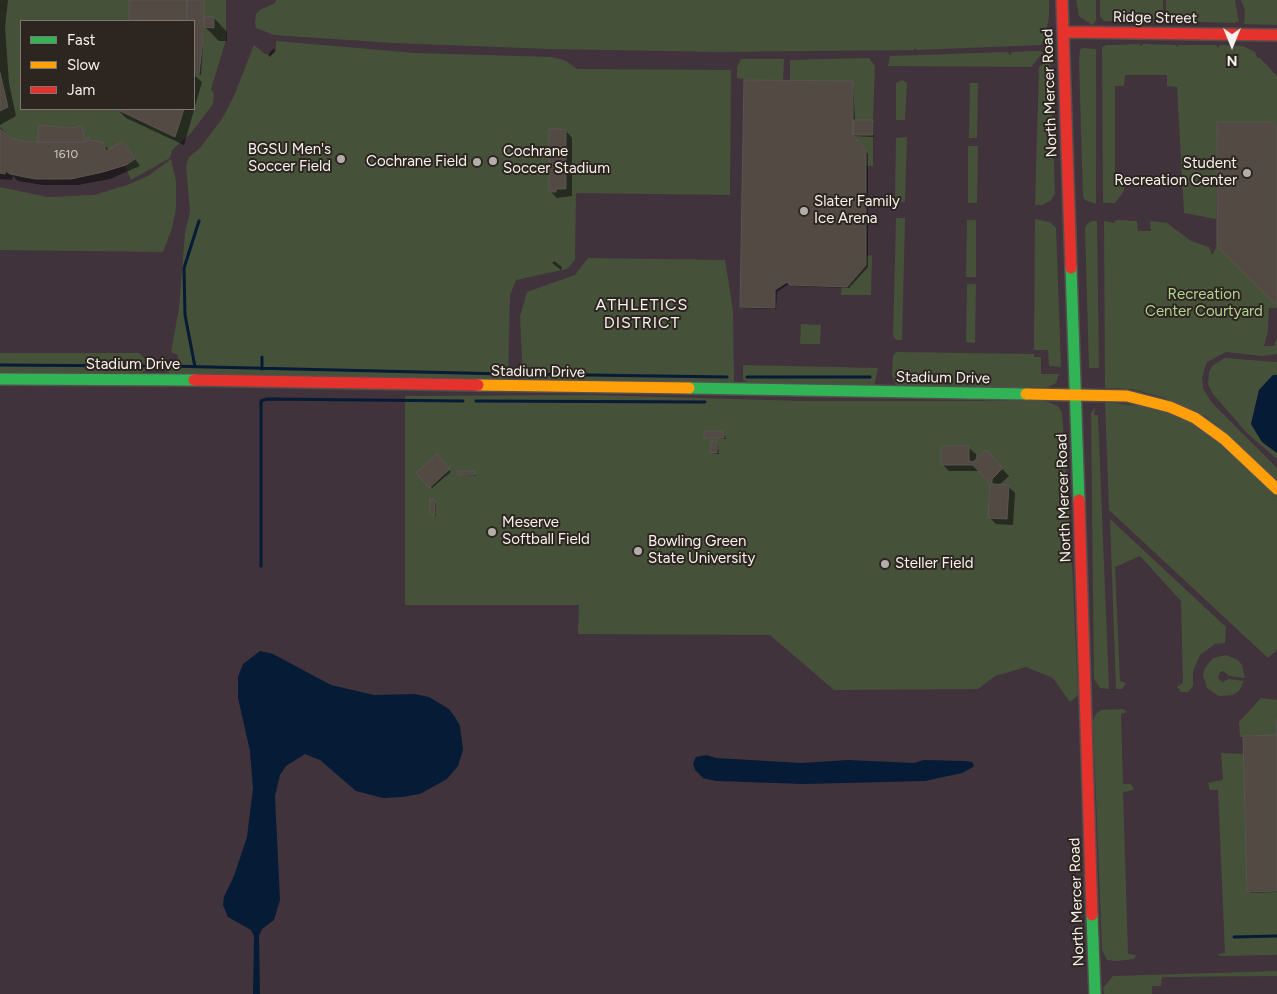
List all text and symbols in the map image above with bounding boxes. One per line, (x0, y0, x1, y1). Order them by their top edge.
street label: Ridge Street (1113, 8, 1197, 28)
legend (20, 20, 195, 110)
north arrow (1207, 20, 1257, 70)
street label: North Mercer Road (1039, 28, 1061, 158)
text: Fast (67, 31, 95, 49)
text: N (1227, 52, 1237, 69)
text: Slow (67, 56, 100, 74)
text: Jam (67, 81, 95, 99)
place label: BGSU Men's Soccer Field (248, 141, 331, 176)
place label: Cochrane Soccer Stadium (503, 143, 610, 178)
house number: 1610 (54, 147, 78, 161)
marker: BGSU Men's Soccer Field (335, 153, 347, 165)
place label: Cochrane Field (366, 153, 467, 171)
marker: Cochrane Soccer Stadium (487, 155, 499, 167)
place label: Student Recreation Center (1114, 155, 1237, 190)
marker: Cochrane Field (471, 156, 483, 168)
marker: Student Recreation Center (1241, 167, 1253, 179)
place label: Slater Family Ice Arena (814, 193, 900, 228)
marker: Slater Family Ice Arena (798, 205, 810, 217)
park label: Recreation Center Courtyard (1145, 286, 1263, 321)
district label: ATHLETICS DISTRICT (594, 295, 690, 333)
street label: Stadium Drive (86, 356, 180, 374)
street label: Stadium Drive (491, 362, 585, 382)
street label: Stadium Drive (896, 368, 990, 388)
street label: North Mercer Road (1053, 433, 1075, 563)
place label: Meserve Softball Field (502, 514, 590, 549)
marker: Meserve Softball Field (486, 526, 498, 538)
place label: Bowling Green State University (648, 533, 755, 568)
marker: Bowling Green State University (632, 545, 644, 557)
place label: Steller Field (895, 555, 974, 573)
marker: Steller Field (879, 558, 891, 570)
street label: North Mercer Road (1066, 837, 1088, 967)

